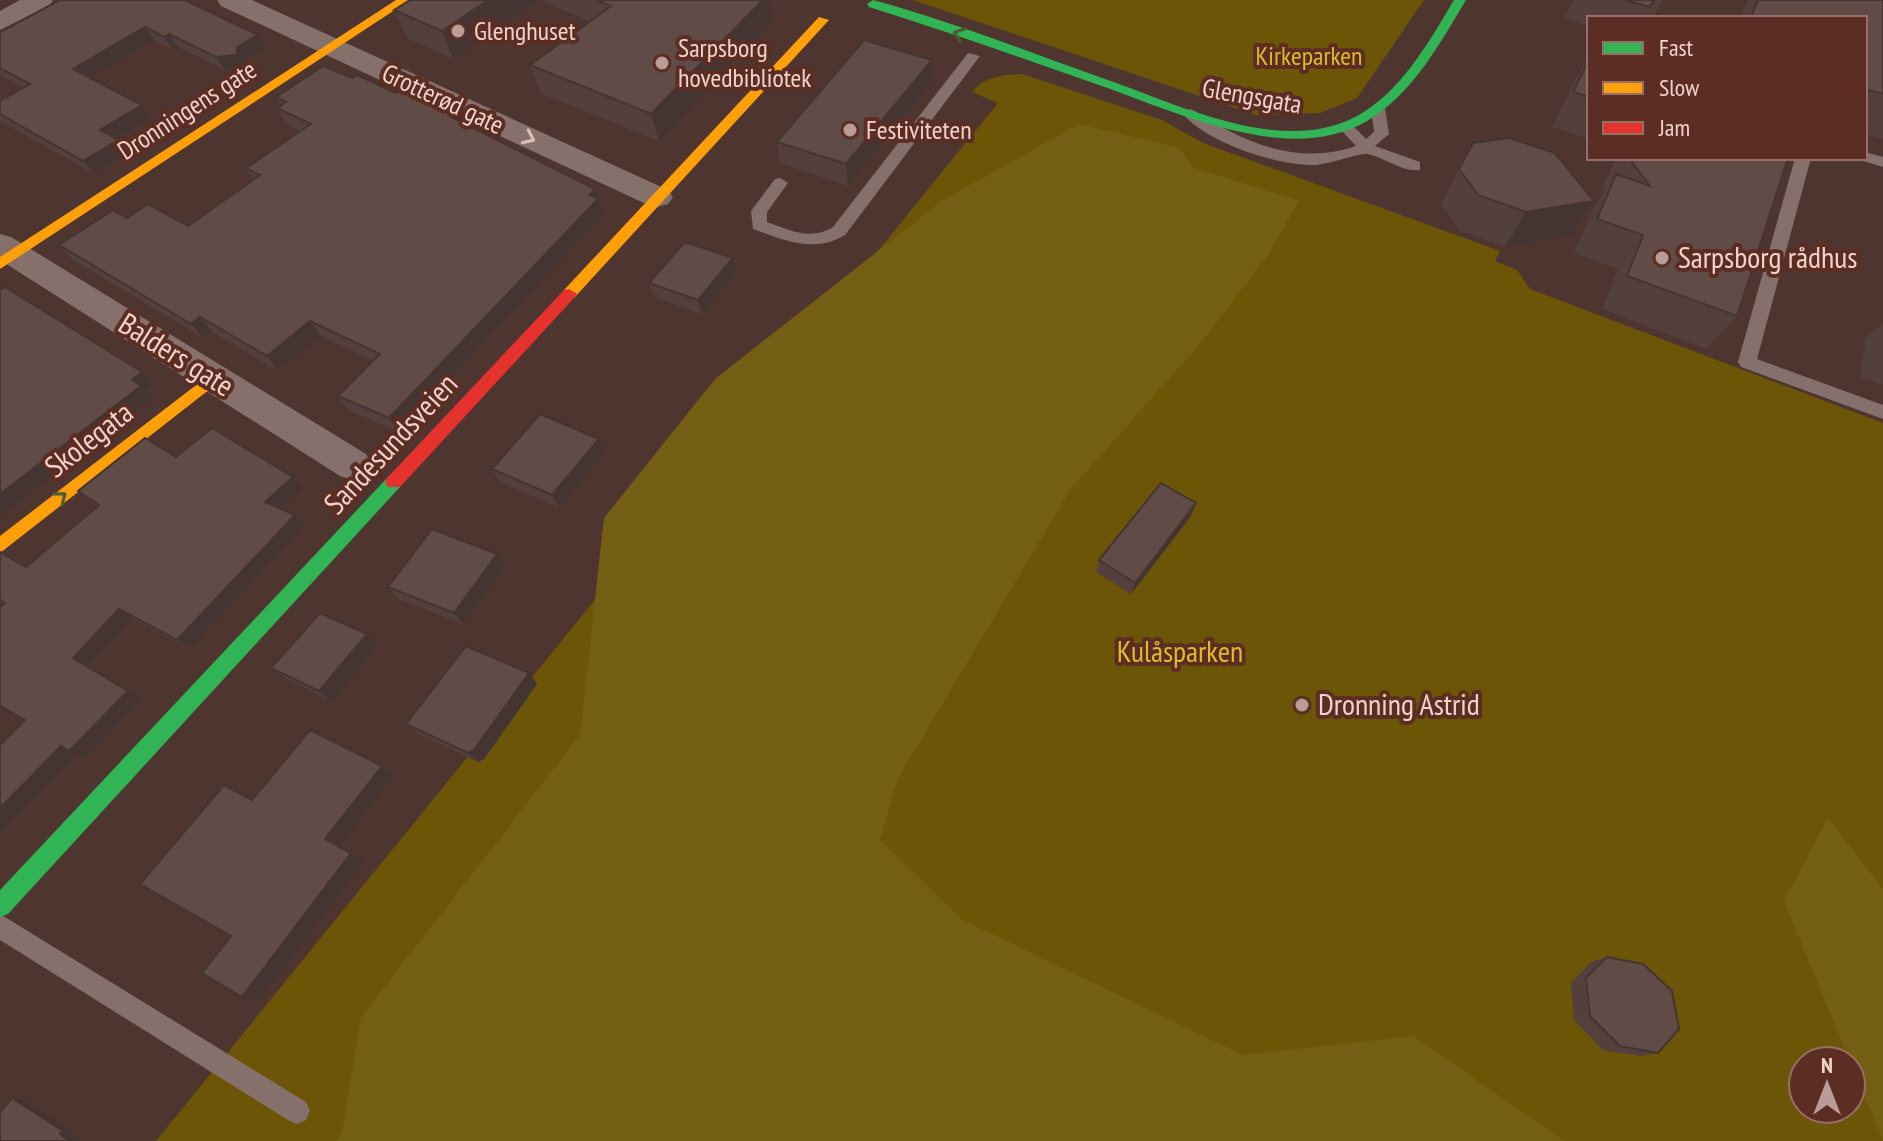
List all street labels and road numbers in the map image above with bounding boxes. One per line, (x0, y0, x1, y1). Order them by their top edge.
street label: Dronningens gate (111, 52, 262, 167)
street label: Grotterød gate (377, 56, 509, 141)
street label: Glengsgata (1200, 71, 1304, 120)
street label: Balders gate (112, 303, 242, 404)
street label: Sandesundsveien (315, 364, 465, 522)
street label: Skolegata (36, 392, 140, 485)

